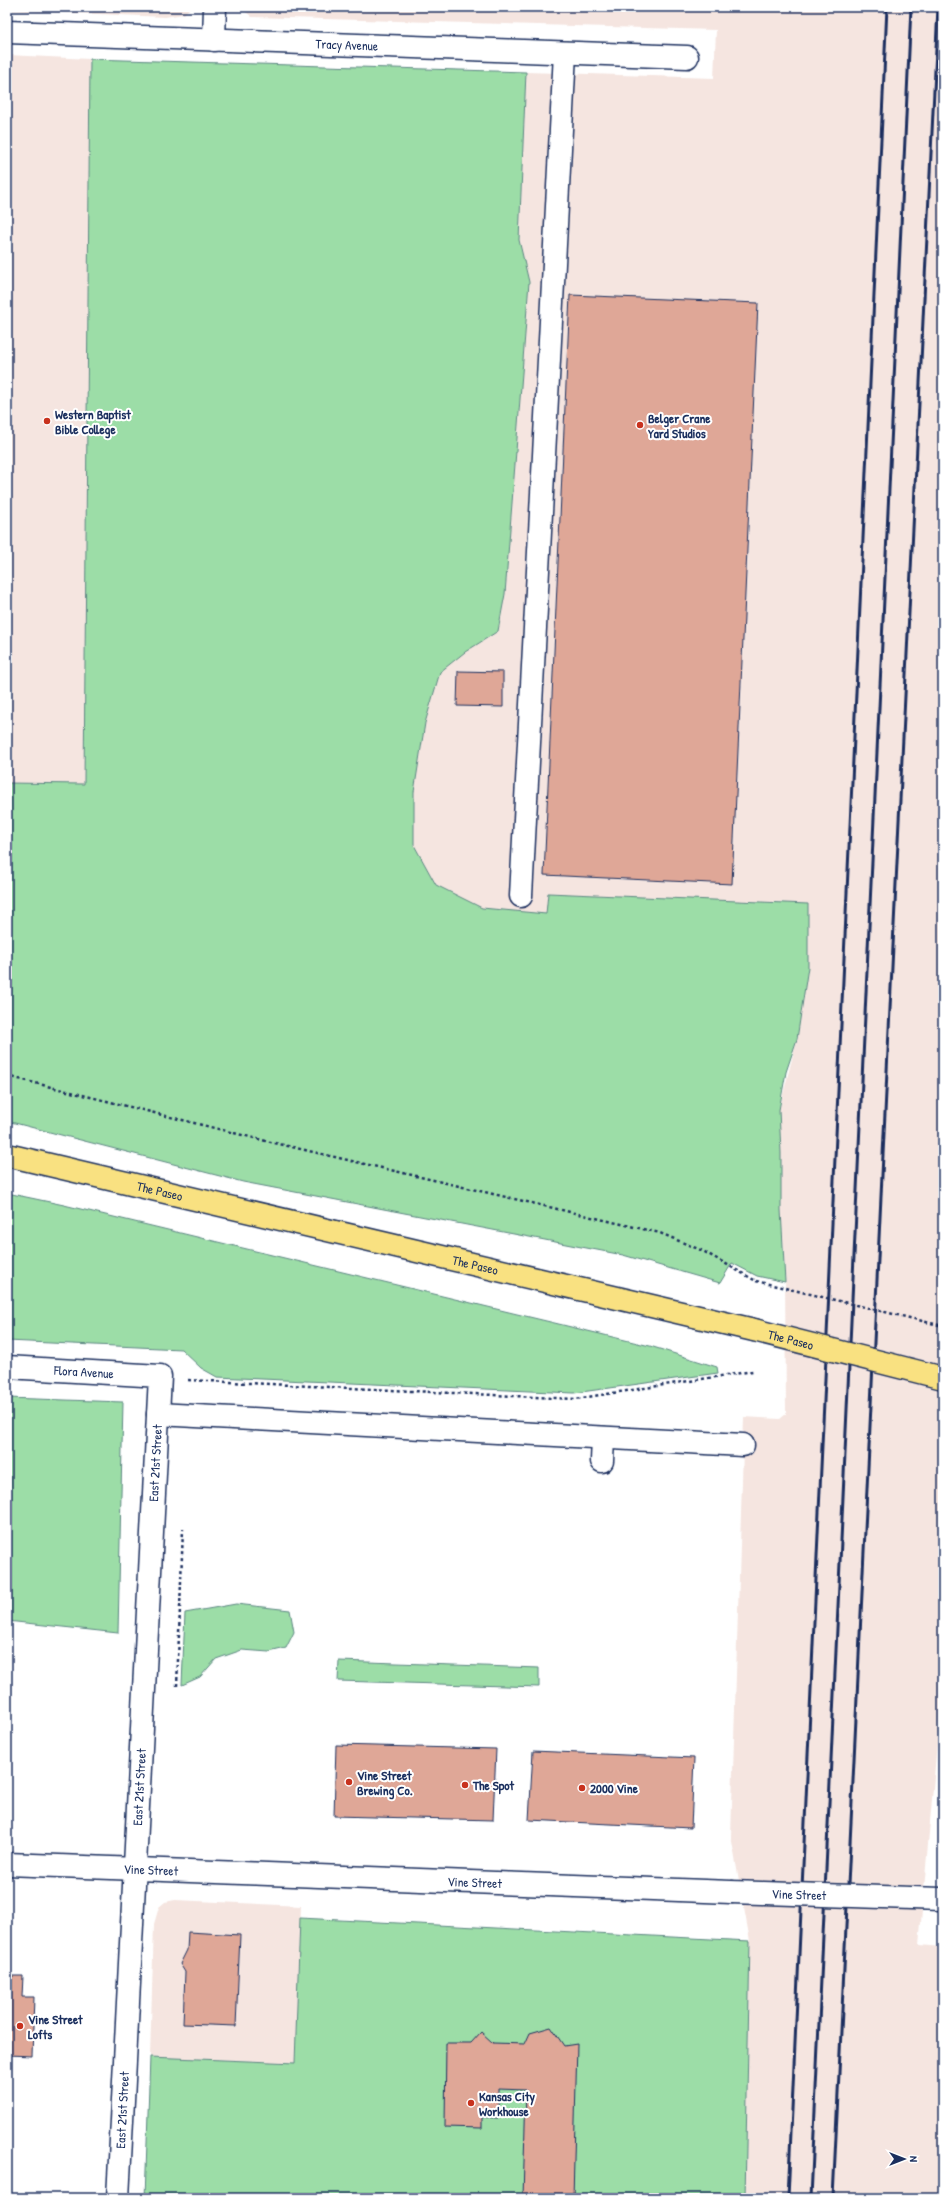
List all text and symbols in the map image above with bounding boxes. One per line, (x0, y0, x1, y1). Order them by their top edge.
street label: Tracy Avenue (315, 34, 378, 55)
place label: Western Baptist Bible College (55, 405, 131, 439)
place label: Belger Crane Yard Studios (648, 409, 711, 442)
marker: Western Baptist Bible College (42, 416, 52, 426)
marker: Belger Crane Yard Studios (635, 420, 645, 430)
street label: The Paseo (135, 1177, 185, 1205)
street label: The Paseo (451, 1251, 500, 1279)
street label: The Paseo (766, 1325, 816, 1354)
street label: Flora Avenue (53, 1361, 114, 1382)
street label: East 21st Street (144, 1424, 166, 1502)
street label: East 21st Street (128, 1748, 150, 1826)
place label: Vine Street Brewing Co. (357, 1766, 413, 1800)
place label: The Spot (472, 1776, 514, 1795)
marker: Vine Street Brewing Co. (344, 1777, 354, 1787)
place label: 2000 Vine (590, 1779, 639, 1797)
marker: The Spot (460, 1780, 470, 1790)
marker: 2000 Vine (577, 1783, 587, 1793)
street label: Vine Street (123, 1860, 179, 1880)
street label: Vine Street (447, 1872, 503, 1892)
street label: Vine Street (771, 1884, 827, 1904)
place label: Vine Street Lofts (28, 2010, 83, 2043)
marker: Vine Street Lofts (15, 2021, 25, 2031)
street label: East 21st Street (111, 2071, 133, 2149)
place label: Kansas City Workhouse (479, 2087, 535, 2120)
marker: Kansas City Workhouse (466, 2098, 476, 2108)
north arrow (884, 2139, 924, 2179)
text: N (907, 2156, 921, 2162)

